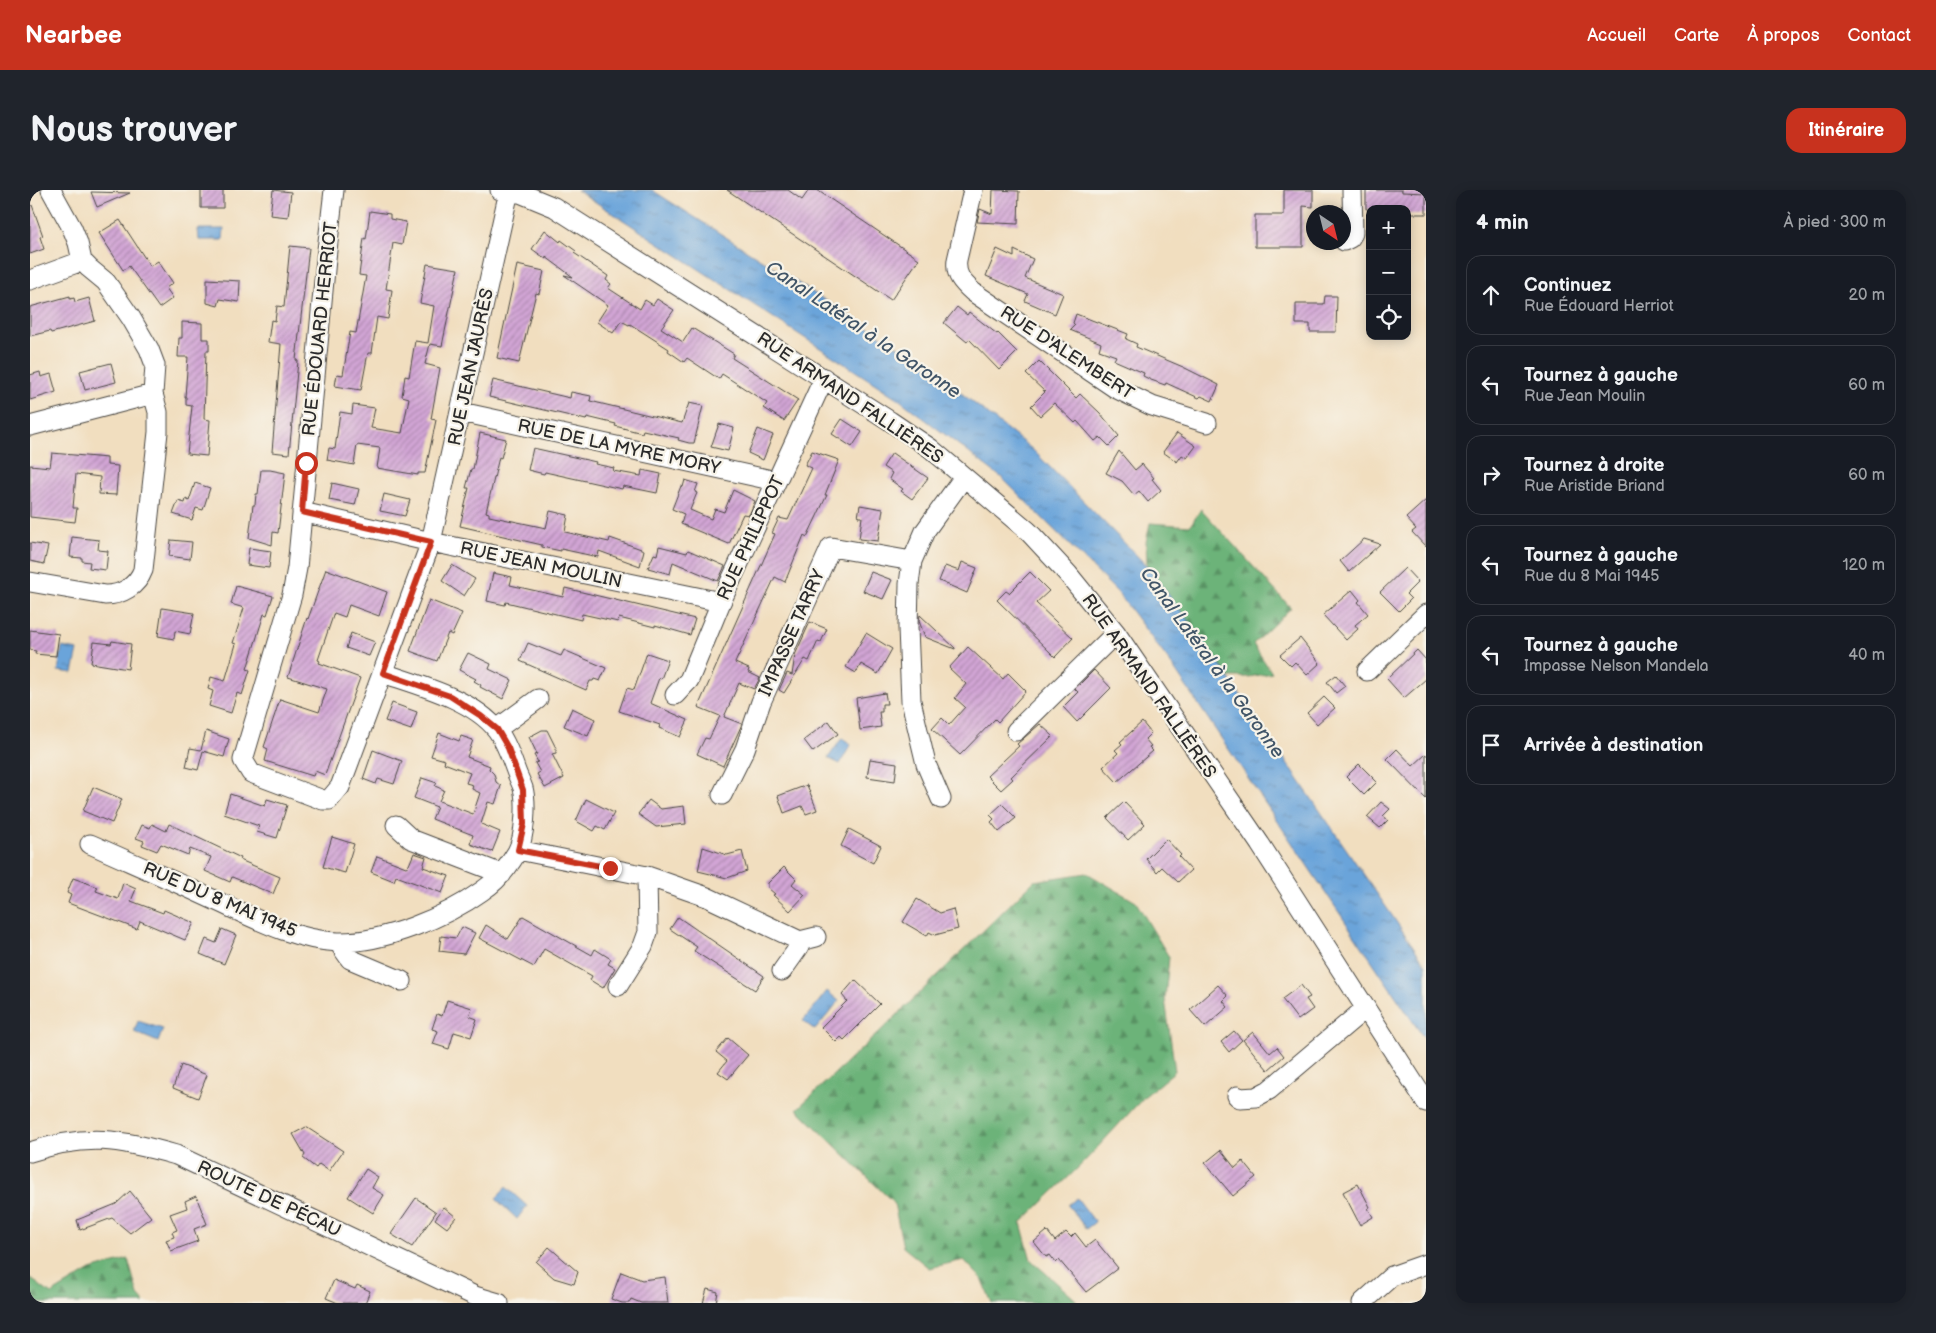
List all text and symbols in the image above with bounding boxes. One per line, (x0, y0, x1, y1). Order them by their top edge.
text: Nearbee (25, 21, 122, 50)
text: Accueil (1587, 25, 1646, 46)
text: Carte (1674, 25, 1719, 46)
text: À propos (1747, 25, 1820, 46)
text: Contact (1848, 25, 1911, 46)
button: Itinéraire (1786, 108, 1906, 153)
text: Nous trouver (30, 109, 237, 152)
north arrow (1306, 205, 1351, 250)
map controls (1366, 205, 1411, 340)
button: + (1366, 205, 1411, 250)
text: 4 min (1476, 210, 1529, 235)
text: À pied · 300 m (1784, 213, 1886, 232)
street label: RUE ÉDOUARD HERRIOT (296, 221, 342, 437)
button: − (1366, 250, 1411, 295)
water label: Canal Latéral à la Garonne (761, 256, 965, 404)
text: Continuez (1524, 274, 1611, 297)
icon: ahead (1477, 281, 1505, 309)
street label: RUE JEAN JAURÈS (442, 286, 498, 448)
text: 20 m (1849, 286, 1885, 305)
button: locate (1366, 295, 1411, 340)
text: Rue Édouard Herriot (1524, 297, 1674, 316)
street label: RUE D'ALEMBERT (996, 302, 1138, 404)
street label: RUE ARMAND FALLIÈRES (753, 326, 948, 468)
text: Tournez à gauche (1524, 364, 1678, 387)
icon: left (1477, 371, 1505, 399)
text: 60 m (1848, 376, 1885, 395)
text: Rue Jean Moulin (1524, 387, 1645, 406)
street label: RUE DE LA MYRE MORY (516, 415, 723, 479)
route start (295, 452, 318, 475)
text: Tournez à droite (1524, 454, 1665, 477)
icon: right (1477, 461, 1505, 489)
text: 60 m (1848, 466, 1885, 485)
street label: RUE PHILIPPOT (713, 472, 789, 604)
text: Rue Aristide Briand (1524, 477, 1665, 496)
street label: RUE JEAN MOULIN (458, 538, 624, 592)
text: Tournez à gauche (1524, 544, 1678, 567)
icon: left (1477, 551, 1505, 579)
text: 120 m (1842, 556, 1885, 575)
water label: Canal Latéral à la Garonne (1135, 563, 1289, 763)
street label: IMPASSE TARRY (755, 566, 830, 700)
text: Rue du 8 Mai 1945 (1524, 567, 1659, 586)
street label: RUE ARMAND FALLIÈRES (1077, 589, 1222, 782)
text: Tournez à gauche (1524, 634, 1678, 657)
icon: left (1477, 641, 1505, 669)
text: 40 m (1848, 646, 1885, 665)
text: Impasse Nelson Mandela (1524, 657, 1709, 676)
icon: arrive (1477, 731, 1505, 759)
text: Arrivée à destination (1524, 734, 1703, 757)
route end (599, 857, 622, 880)
street label: RUE DU 8 MAI 1945 (140, 858, 300, 942)
street label: ROUTE DE PÉCAU (194, 1155, 345, 1242)

